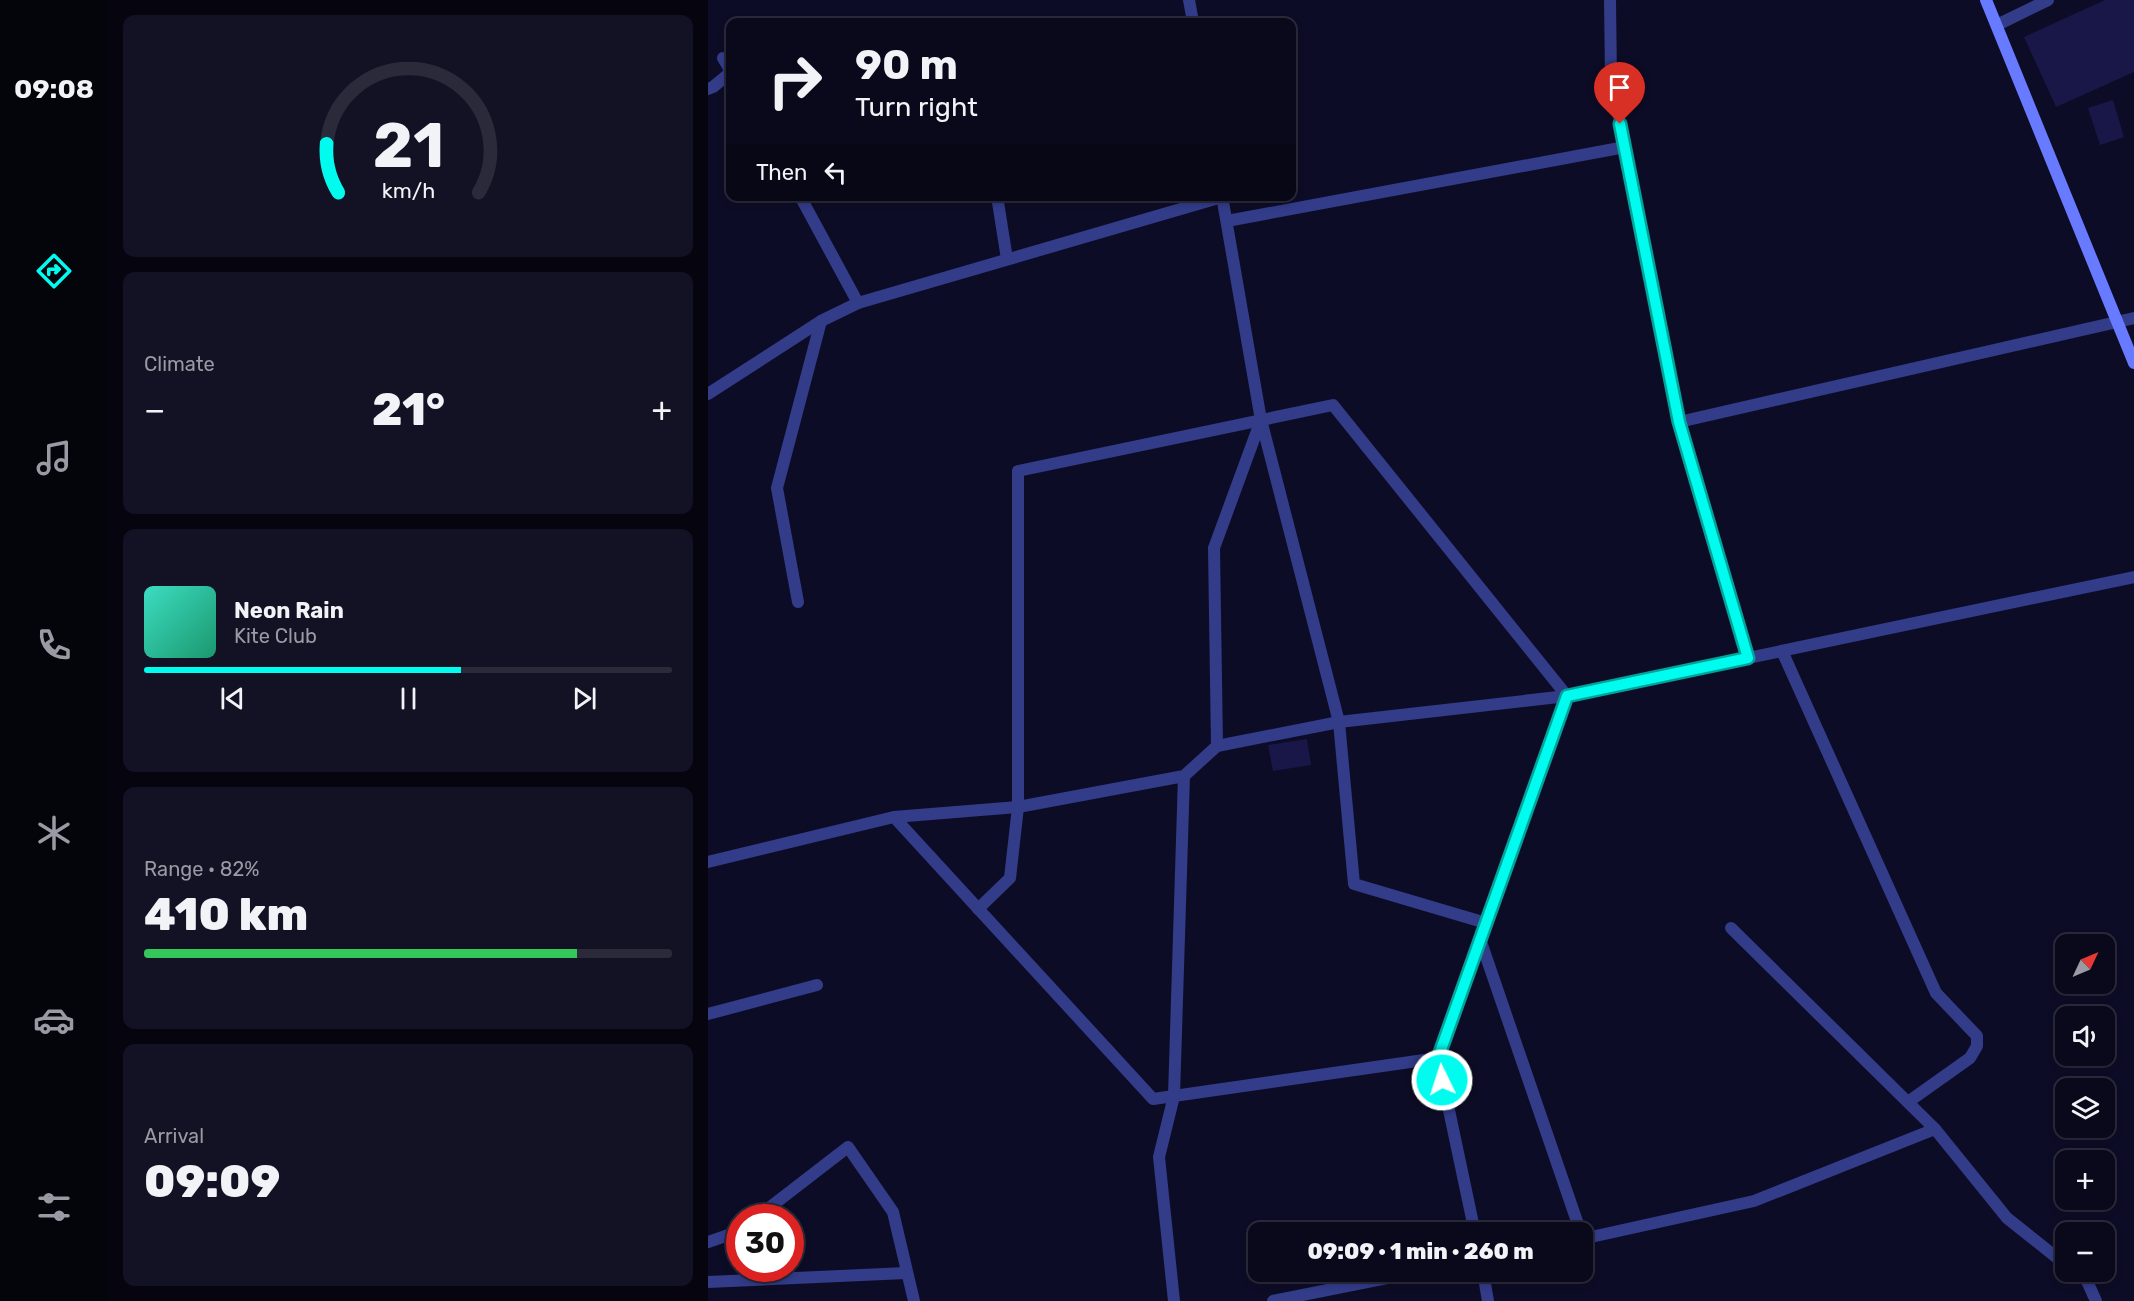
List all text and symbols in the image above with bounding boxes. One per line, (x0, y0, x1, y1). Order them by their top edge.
text: 90 m (855, 40, 958, 90)
icon: right (756, 42, 834, 120)
pin (1594, 62, 1645, 124)
icon: arrive (1603, 71, 1636, 104)
text: 09:08 (14, 73, 94, 105)
text: Turn right (855, 91, 978, 123)
text: 21 (372, 109, 444, 183)
icon: left (819, 156, 852, 189)
text: Then (756, 159, 807, 186)
text: km/h (381, 178, 435, 203)
icon: directions (33, 250, 75, 292)
text: Climate (144, 352, 215, 376)
text: 21° (372, 383, 445, 436)
text: − (144, 390, 165, 429)
text: + (651, 390, 672, 429)
icon: music (33, 437, 75, 479)
text: Neon Rain (234, 597, 344, 624)
icon: phone (33, 624, 75, 666)
text: Kite Club (234, 624, 317, 648)
icon: previous (216, 682, 249, 715)
icon: pause (392, 682, 425, 715)
icon: next (568, 682, 601, 715)
icon: climate (33, 812, 75, 854)
text: Range · 82% (144, 857, 259, 881)
text: 410 km (144, 888, 308, 941)
north arrow (2055, 934, 2115, 994)
map controls (2055, 934, 2115, 1282)
icon: car (33, 999, 75, 1041)
button: sound (2055, 1006, 2115, 1066)
position arrow (1410, 1048, 1474, 1112)
button: layers (2055, 1078, 2115, 1138)
text: Arrival (144, 1124, 204, 1148)
button: + (2055, 1150, 2115, 1210)
text: 09:09 (144, 1155, 280, 1208)
icon: filters (33, 1186, 75, 1228)
speed limit sign: 30 (726, 1204, 804, 1282)
button: − (2055, 1222, 2115, 1282)
text: 09:09 · 1 min · 260 m (1307, 1238, 1534, 1265)

